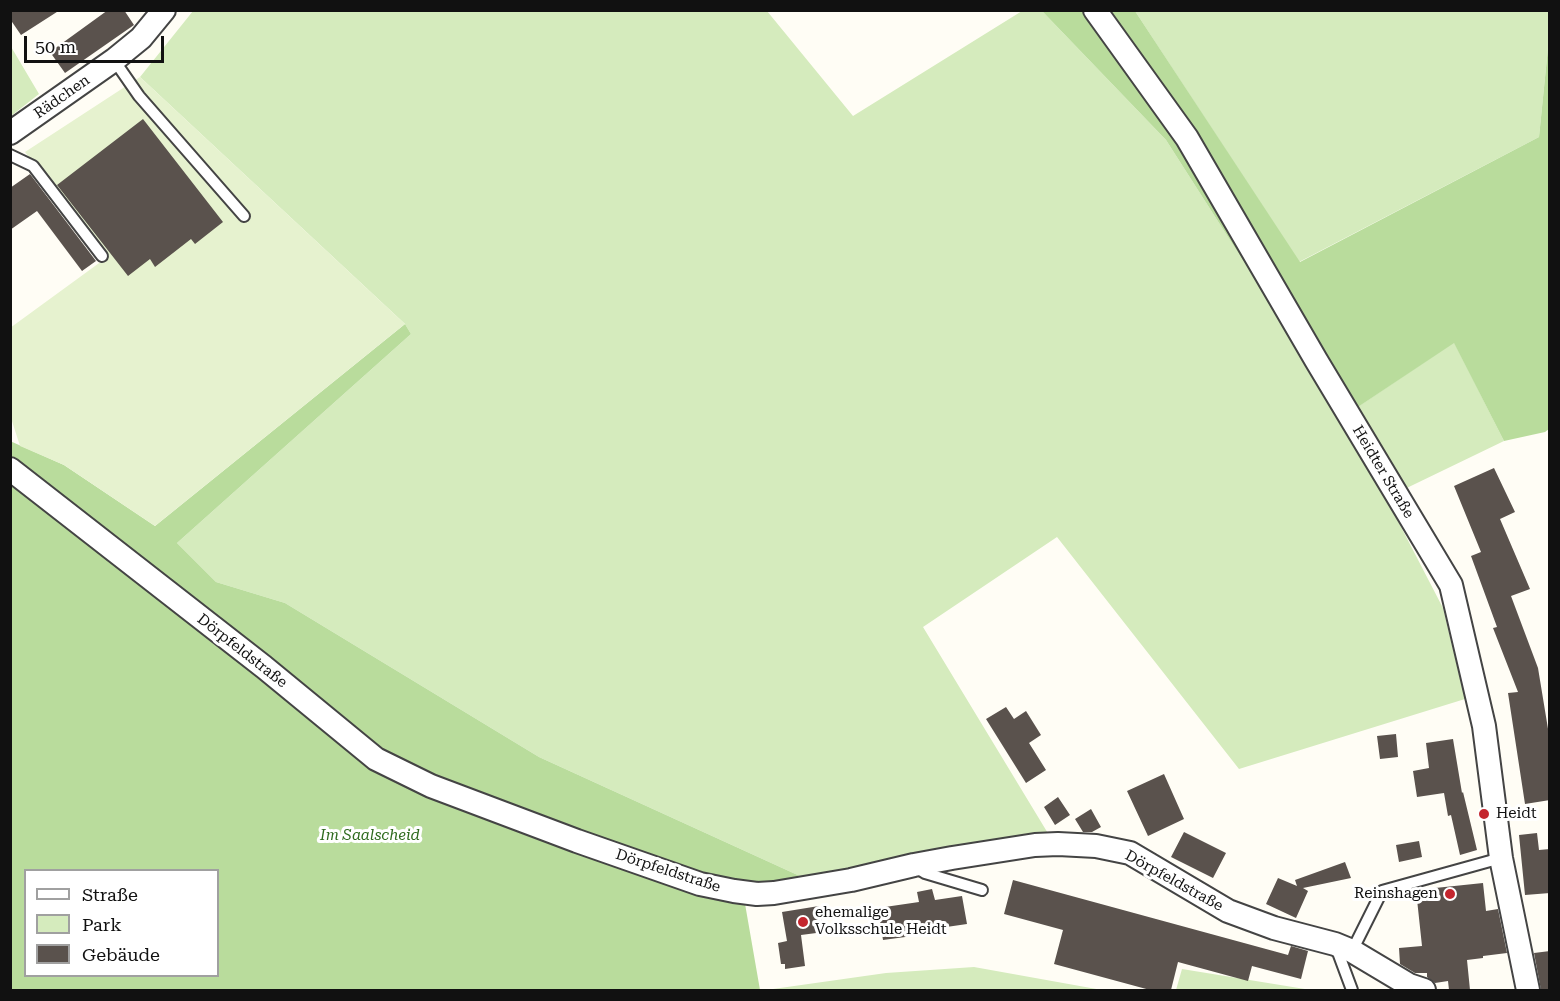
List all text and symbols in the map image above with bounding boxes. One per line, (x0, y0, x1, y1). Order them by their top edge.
scale bar (27, 24, 166, 62)
text: 50 m (35, 36, 76, 57)
street label: Rädchen (31, 71, 93, 123)
street label: Heidter Straße (1348, 422, 1418, 522)
street label: Dörpfeldstraße (193, 610, 291, 692)
place label: Heidt (1496, 805, 1537, 823)
marker: Heidt (1477, 807, 1491, 821)
park label: Im Saalscheid (320, 827, 420, 845)
street label: Dörpfeldstraße (613, 846, 723, 896)
street label: Dörpfeldstraße (1122, 847, 1226, 915)
legend (24, 869, 219, 977)
text: Straße (82, 884, 138, 905)
place label: Reinshagen (1354, 885, 1438, 903)
marker: Reinshagen (1443, 887, 1457, 901)
place label: ehemalige Volksschule Heidt (815, 904, 946, 939)
text: Park (82, 914, 122, 935)
marker: ehemalige Volksschule Heidt (796, 915, 810, 929)
text: Gebäude (82, 944, 160, 965)

